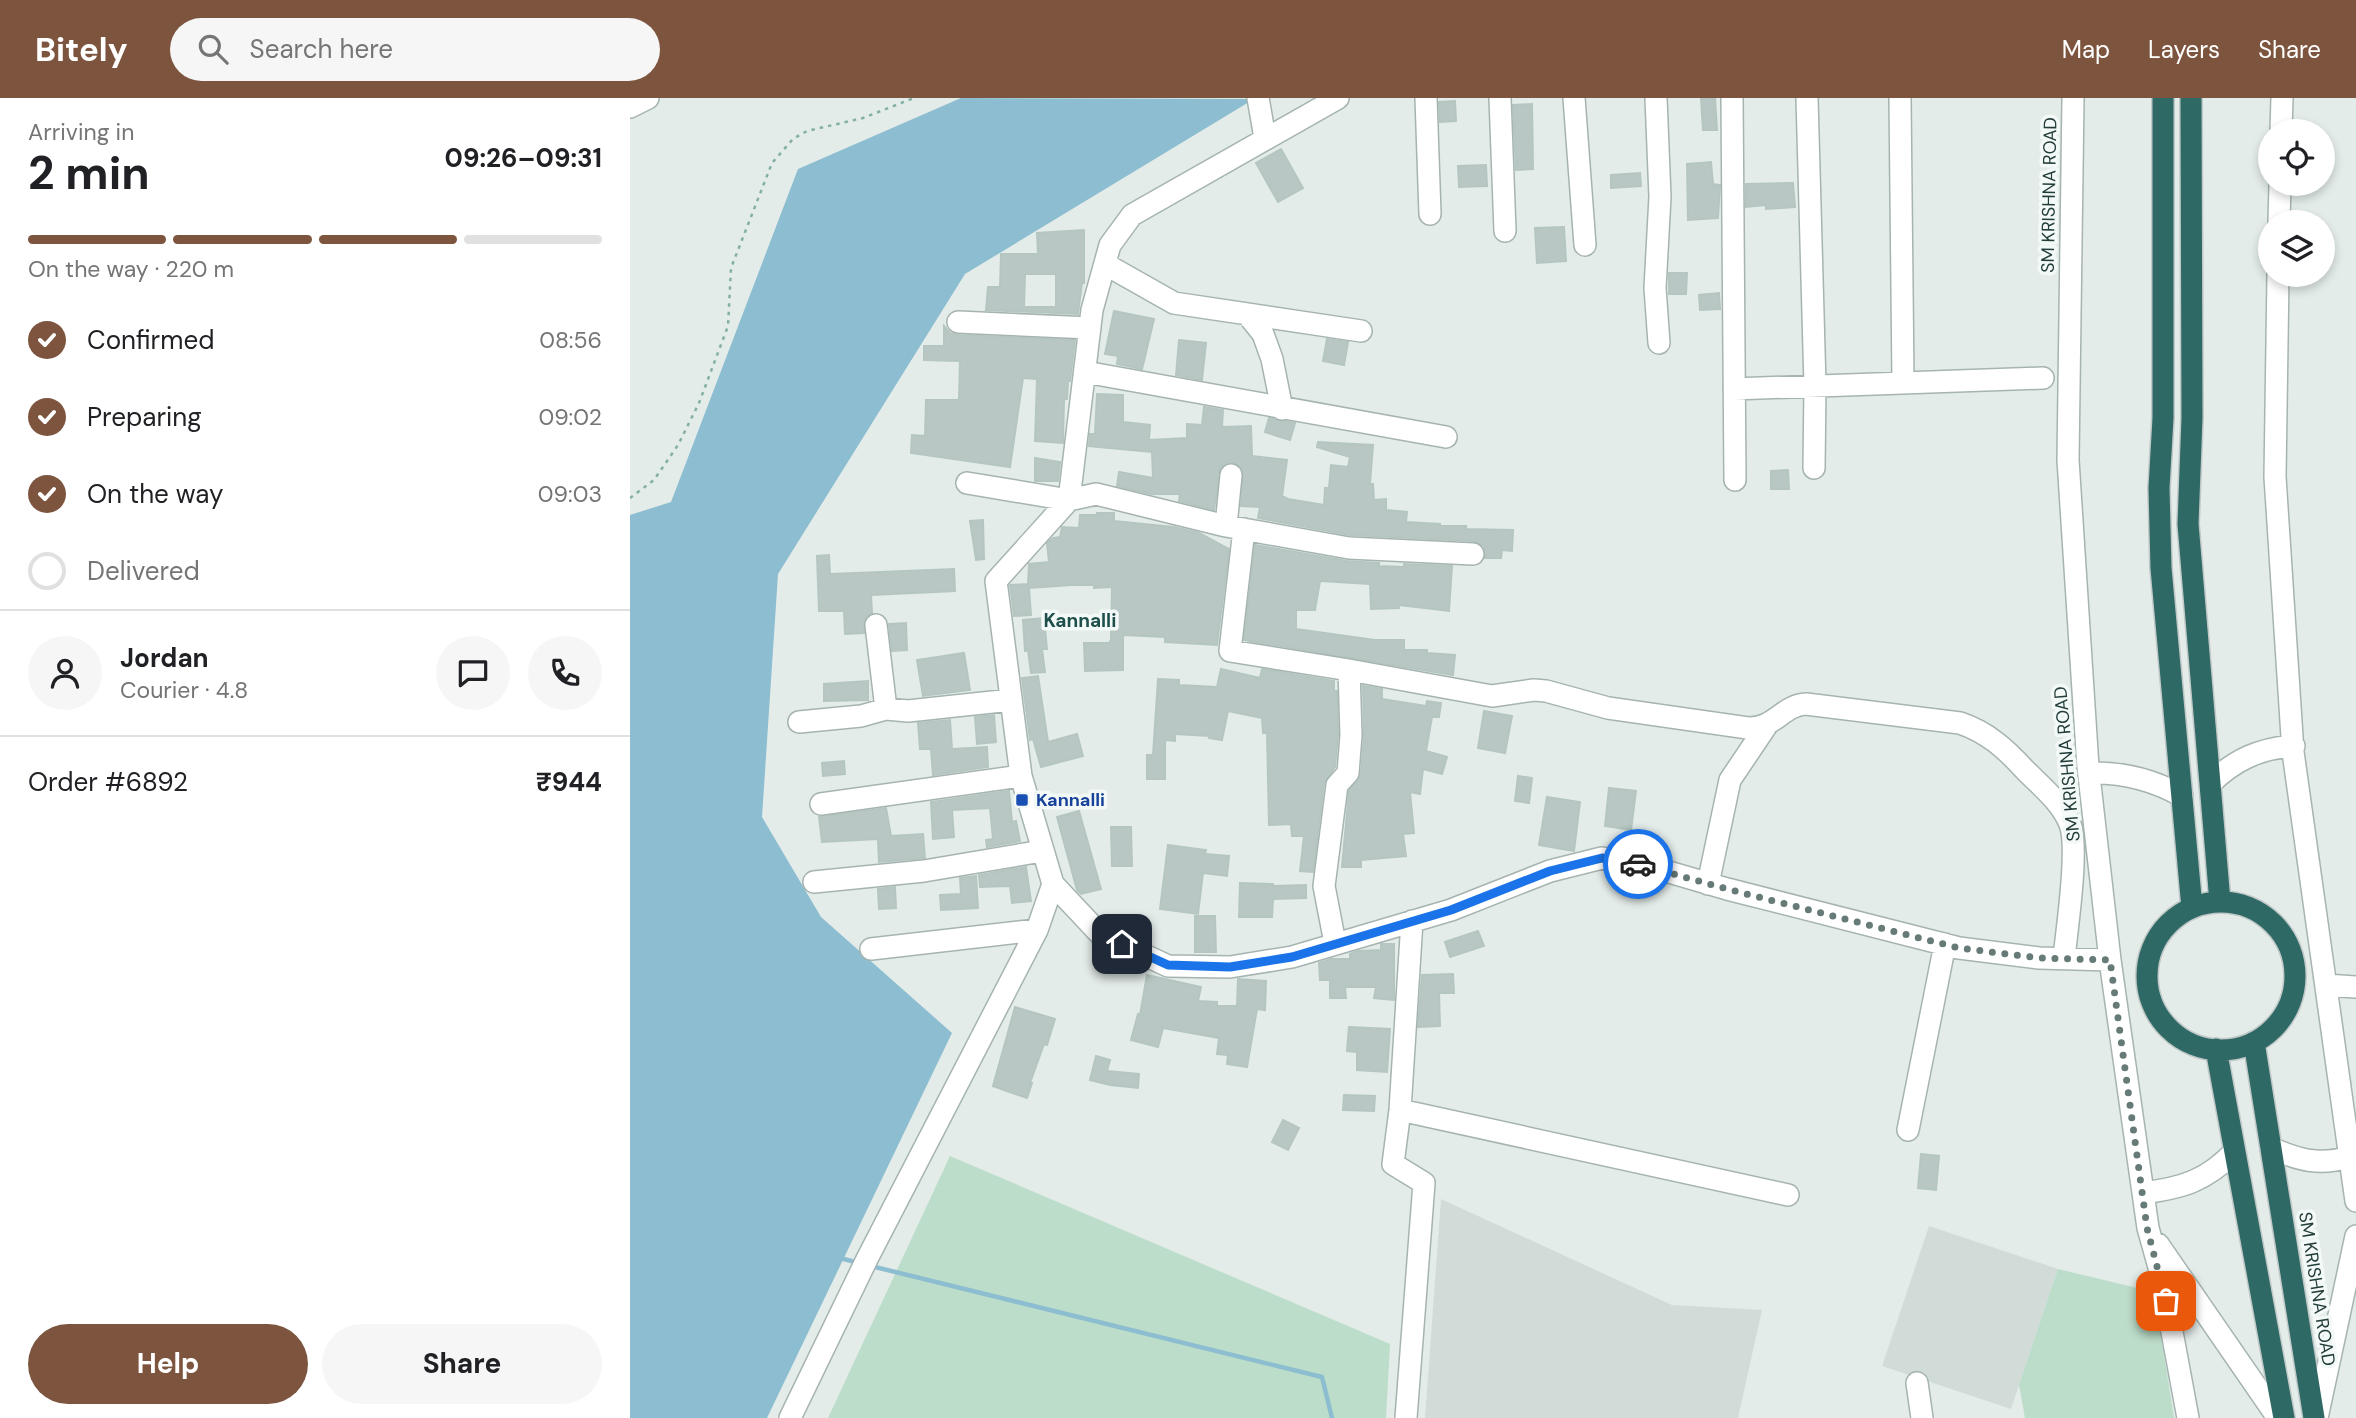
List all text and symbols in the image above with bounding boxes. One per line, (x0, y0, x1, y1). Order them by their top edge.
search box (170, 18, 660, 81)
text: Bitely (35, 28, 128, 71)
icon: search (194, 30, 232, 68)
text: Search here (250, 32, 393, 66)
text: Map (2062, 34, 2110, 65)
text: Layers (2148, 34, 2220, 65)
text: Share (2258, 34, 2321, 65)
text: Arriving in (28, 117, 134, 147)
street label: SM KRISHNA ROAD (2036, 117, 2062, 273)
map controls (2258, 119, 2335, 287)
button: locate (2258, 119, 2335, 196)
text: 09:26–09:31 (445, 141, 602, 175)
text: 2 min (28, 143, 150, 203)
button: layers (2258, 210, 2335, 287)
text: On the way · 220 m (28, 254, 234, 284)
icon: check (28, 321, 66, 359)
text: Confirmed (87, 323, 214, 357)
text: 08:56 (539, 325, 602, 355)
icon: check (28, 398, 66, 436)
text: Preparing (87, 400, 202, 434)
text: 09:02 (538, 402, 602, 432)
icon: check (28, 475, 66, 513)
text: On the way (87, 477, 223, 511)
text: 09:03 (538, 479, 602, 509)
text: Delivered (87, 554, 200, 588)
district label: Kannalli (1044, 608, 1116, 633)
button: person (28, 636, 102, 710)
button: chat (436, 636, 510, 710)
button: phone (528, 636, 602, 710)
text: Jordan (120, 641, 209, 675)
text: Courier · 4.8 (120, 675, 248, 705)
street label: SM KRISHNA ROAD (2048, 685, 2086, 843)
text: Order #6892 (28, 765, 188, 799)
text: ₹944 (536, 765, 602, 799)
place label: Kannalli (1036, 788, 1105, 812)
marker: Kannalli (1014, 792, 1030, 808)
courier (1603, 829, 1673, 899)
icon: car (1619, 845, 1657, 883)
pin (1092, 914, 1152, 974)
icon: home (1103, 925, 1141, 963)
street label: SM KRISHNA ROAD (2293, 1210, 2341, 1368)
pin (2136, 1271, 2196, 1331)
icon: bag (2147, 1282, 2185, 1320)
button: Help (28, 1324, 308, 1404)
button: Share (322, 1324, 602, 1404)

